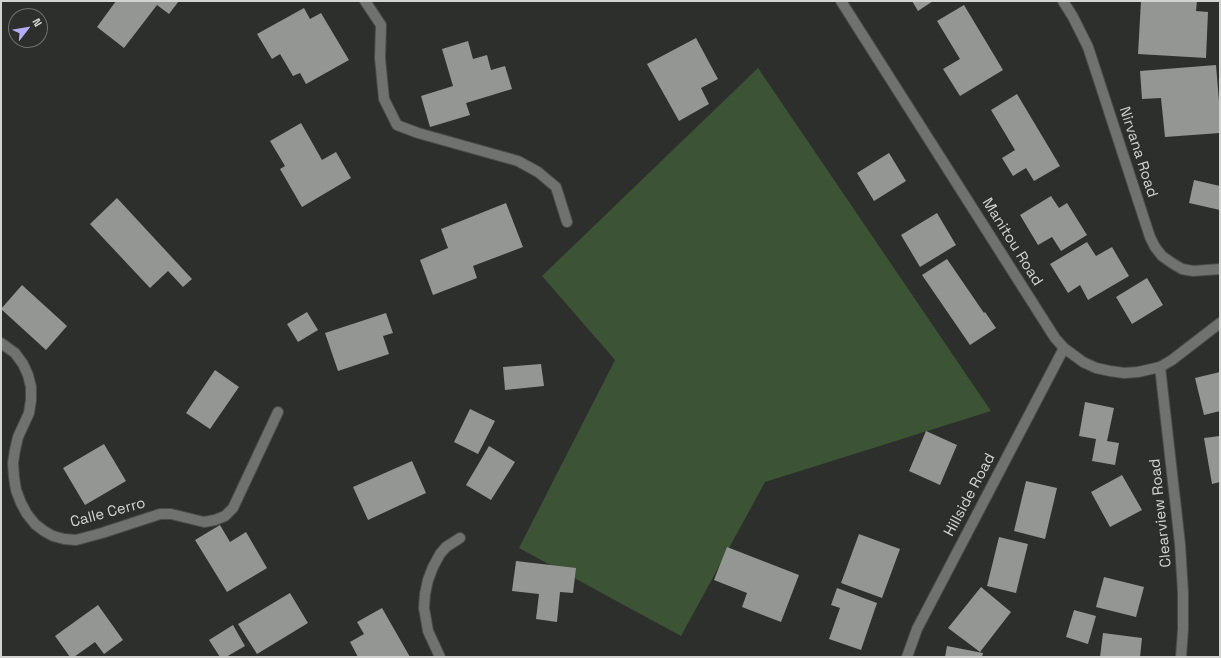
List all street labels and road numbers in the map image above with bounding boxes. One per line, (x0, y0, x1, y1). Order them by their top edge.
street label: Nirvana Road (1115, 104, 1161, 200)
street label: Manitou Road (978, 195, 1046, 289)
street label: Hillside Road (941, 450, 999, 540)
street label: Clearview Road (1146, 458, 1176, 568)
street label: Calle Cerro (68, 494, 148, 532)

